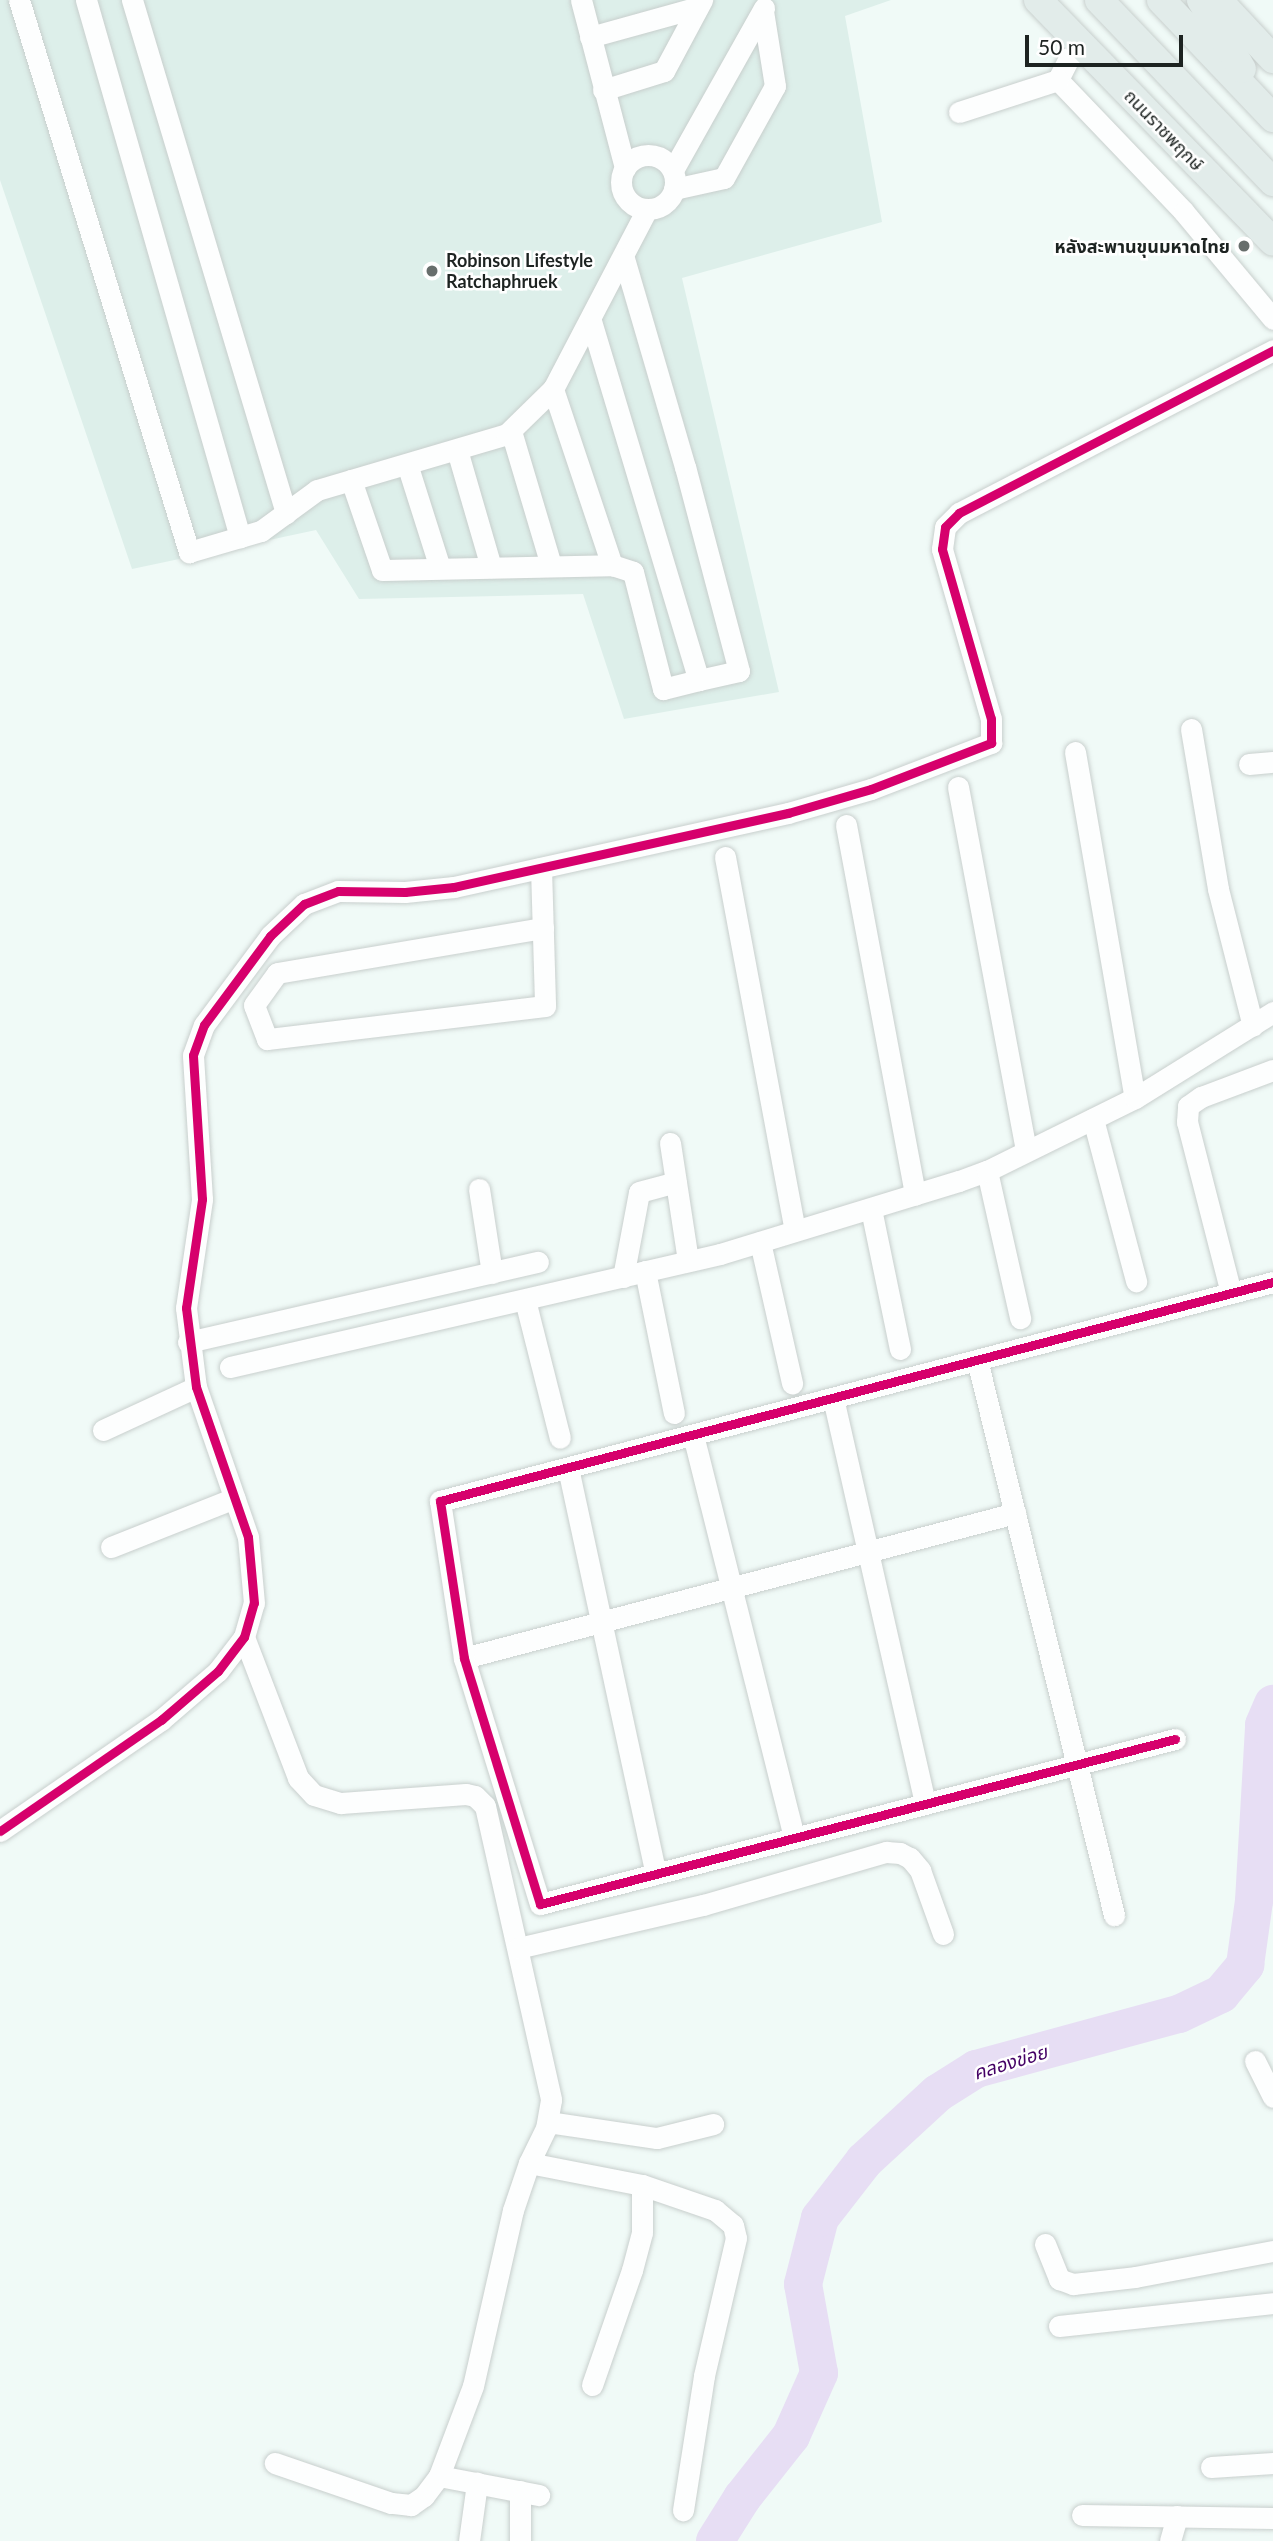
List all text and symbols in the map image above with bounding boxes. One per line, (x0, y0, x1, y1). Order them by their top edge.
scale bar (1028, 21, 1186, 65)
text: 50 m (1038, 34, 1085, 59)
street label: ถนนราชพฤกษ์ (1120, 85, 1208, 175)
place label: หลังสะพานขุนมหาดไทย (1055, 235, 1230, 257)
marker: หลังสะพานขุนมหาดไทย (1236, 238, 1252, 254)
place label: Robinson Lifestyle Ratchaphruek (446, 250, 593, 292)
marker: Robinson Lifestyle Ratchaphruek (424, 263, 440, 279)
water label: คลองข่อย (970, 2040, 1050, 2084)

